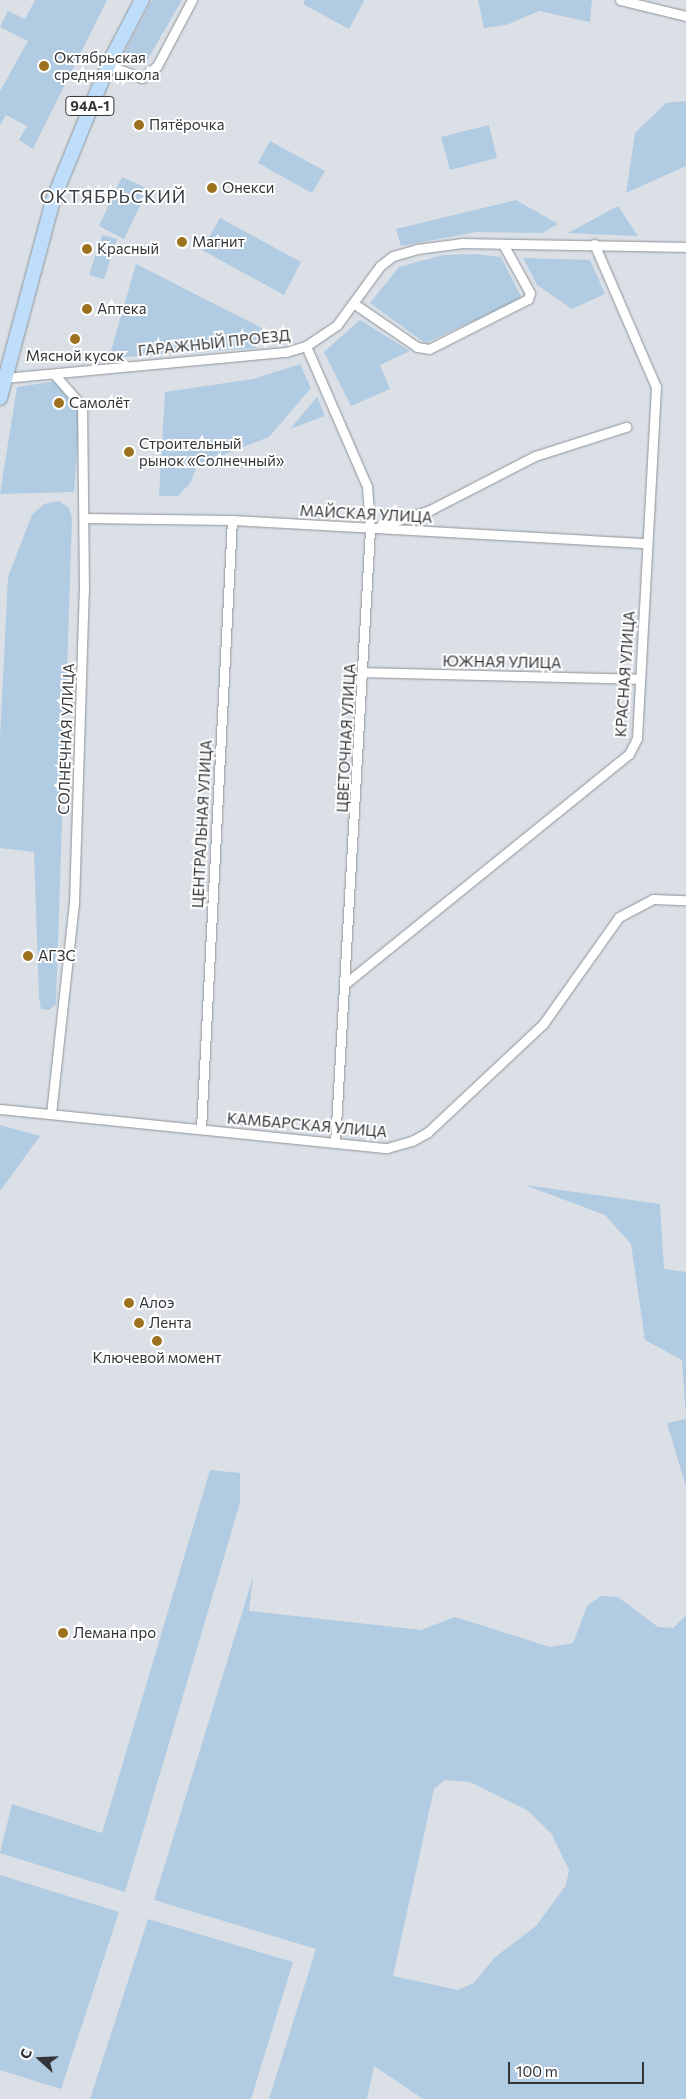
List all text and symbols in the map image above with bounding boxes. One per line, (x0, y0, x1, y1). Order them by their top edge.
place label: Октябрьская средняя школа (54, 48, 159, 83)
marker: Октябрьская средняя школа (38, 60, 50, 72)
road number: 94А-1 (65, 94, 115, 118)
place label: Пятёрочка (149, 116, 224, 134)
marker: Пятёрочка (133, 119, 145, 131)
place label: Онекси (222, 179, 274, 197)
marker: Онекси (206, 182, 218, 194)
district label: ОКТЯБРЬСКИЙ (38, 185, 188, 207)
place label: Магнит (192, 233, 245, 251)
marker: Магнит (176, 236, 188, 248)
place label: Красный (97, 240, 159, 258)
marker: Красный (81, 243, 93, 255)
place label: Аптека (97, 300, 147, 318)
marker: Аптека (81, 303, 93, 315)
street label: ГАРАЖНЫЙ ПРОЕЗД (137, 326, 291, 360)
marker: Мясной кусок (69, 333, 81, 345)
place label: Мясной кусок (26, 347, 124, 365)
place label: Самолёт (69, 394, 130, 412)
marker: Самолёт (53, 397, 65, 409)
place label: Строительный рынок «Солнечный» (139, 434, 284, 469)
marker: Строительный рынок «Солнечный» (123, 446, 135, 458)
street label: МАЙСКАЯ УЛИЦА (299, 502, 433, 526)
street label: КРАСНАЯ УЛИЦА (612, 610, 638, 738)
street label: ЮЖНАЯ УЛИЦА (442, 652, 562, 672)
street label: СОЛНЕЧНАЯ УЛИЦА (54, 663, 78, 815)
street label: ЦВЕТОЧНАЯ УЛИЦА (333, 663, 359, 813)
street label: ЦЕНТРАЛЬНАЯ УЛИЦА (189, 739, 215, 909)
place label: АГЗС (38, 947, 76, 965)
marker: АГЗС (22, 950, 34, 962)
street label: КАМБАРСКАЯ УЛИЦА (226, 1109, 388, 1141)
place label: Алоэ (139, 1294, 174, 1312)
marker: Алоэ (123, 1297, 135, 1309)
place label: Лента (149, 1314, 192, 1332)
marker: Лента (133, 1317, 145, 1329)
marker: Ключевой момент (151, 1335, 163, 1347)
place label: Ключевой момент (92, 1349, 222, 1367)
place label: Лемана про (73, 1624, 156, 1642)
marker: Лемана про (57, 1627, 69, 1639)
north arrow (15, 2034, 65, 2084)
text: С (16, 2046, 35, 2061)
scale bar (511, 2052, 647, 2084)
text: 100 m (516, 2062, 558, 2080)

